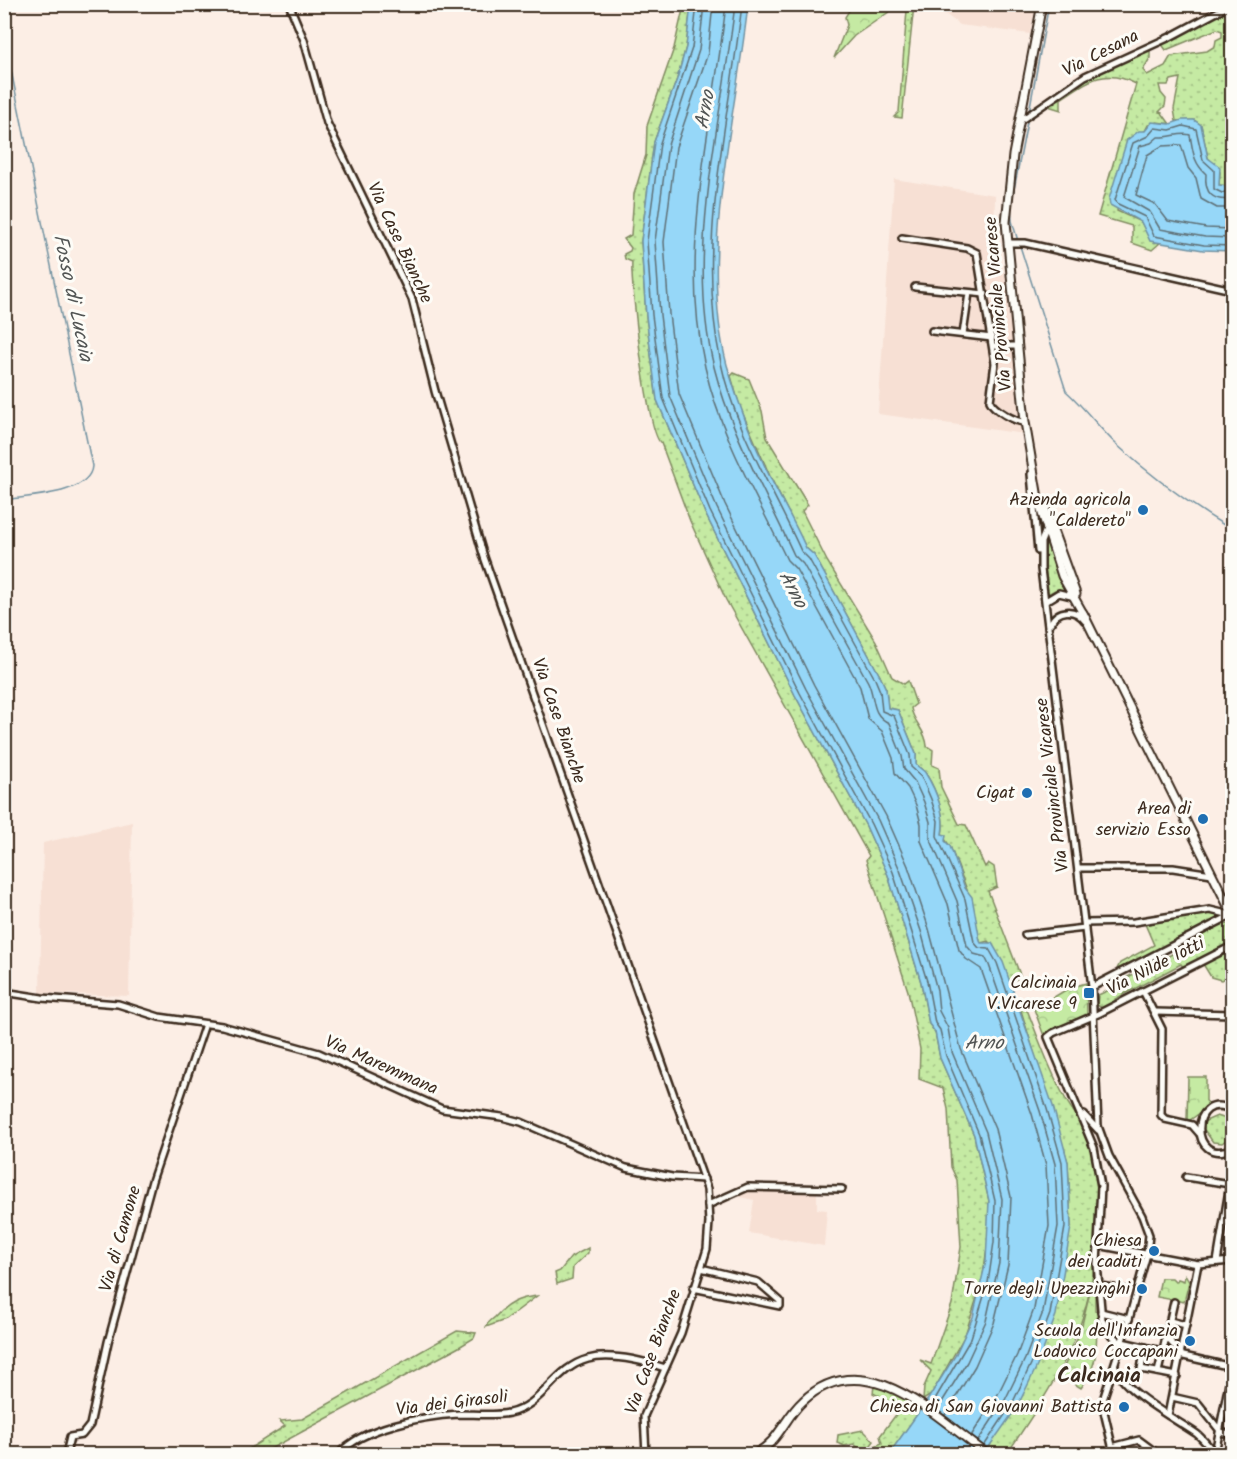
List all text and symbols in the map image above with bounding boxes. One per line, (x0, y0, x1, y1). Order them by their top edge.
street label: Via Cesana (1058, 22, 1144, 86)
water label: Arno (687, 86, 725, 132)
street label: Via Case Bianche (358, 177, 440, 309)
street label: Via Provinciale Vicarese (977, 215, 1021, 393)
water label: Fosso di Lucaia (43, 231, 101, 366)
place label: Azienda agricola "Caldereto" (1009, 486, 1131, 536)
marker: Azienda agricola "Caldereto" (1136, 503, 1150, 517)
water label: Arno (769, 565, 816, 616)
street label: Via Case Bianche (523, 654, 593, 788)
street label: Via Provinciale Vicarese (1028, 696, 1078, 874)
place label: Cigat (976, 779, 1016, 808)
marker: Cigat (1020, 786, 1034, 800)
place label: Area di servizio Esso (1096, 795, 1192, 845)
marker: Area di servizio Esso (1196, 812, 1210, 826)
street label: Via Nilde Iotti (1102, 930, 1211, 1004)
place label: Calcinaia V.Vicarese 9 (987, 969, 1077, 1019)
marker: Calcinaia V.Vicarese 9 (1082, 986, 1096, 1000)
street label: Via Maremmana (320, 1028, 442, 1104)
water label: Arno (965, 1028, 1005, 1060)
street label: Via di Camone (92, 1182, 150, 1296)
place label: Chiesa dei caduti (1068, 1227, 1143, 1277)
marker: Chiesa dei caduti (1147, 1244, 1161, 1258)
place label: Torre degli Upezzinghi (964, 1275, 1131, 1304)
marker: Torre degli Upezzinghi (1135, 1282, 1149, 1296)
street label: Via Case Bianche (618, 1285, 690, 1419)
place label: Scuola dell'Infanzia Lodovico Coccapani (1033, 1317, 1179, 1367)
marker: Scuola dell'Infanzia Lodovico Coccapani (1183, 1334, 1197, 1348)
district label: Calcinaia (1057, 1360, 1141, 1393)
street label: Via dei Girasoli (394, 1383, 510, 1425)
place label: Chiesa di San Giovanni Battista (869, 1393, 1112, 1422)
marker: Chiesa di San Giovanni Battista (1117, 1400, 1131, 1414)

